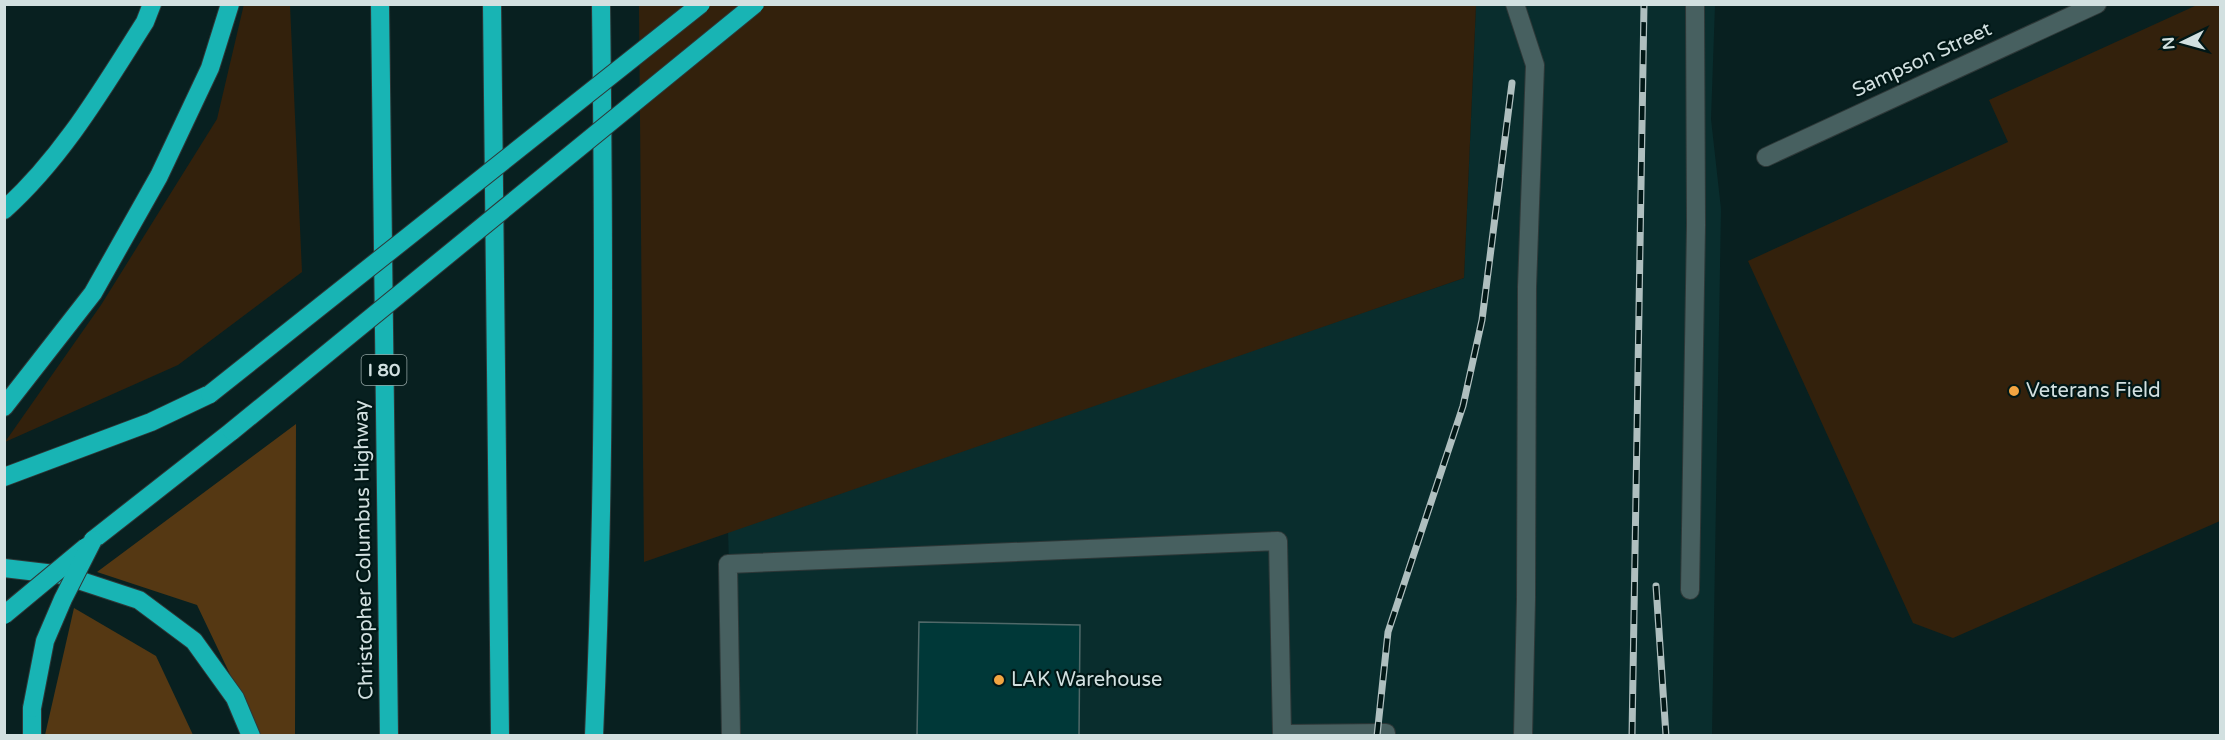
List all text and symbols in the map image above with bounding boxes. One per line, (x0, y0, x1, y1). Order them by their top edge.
north arrow (2153, 12, 2213, 72)
street label: Sampson Street (1849, 17, 1996, 103)
text: N (2159, 36, 2180, 50)
road number: I 80 (362, 355, 406, 385)
place label: Veterans Field (2026, 379, 2161, 403)
marker: Veterans Field (2007, 384, 2021, 398)
street label: Christopher Columbus Highway (349, 400, 379, 700)
place label: LAK Warehouse (1011, 668, 1162, 692)
marker: LAK Warehouse (992, 673, 1006, 687)

